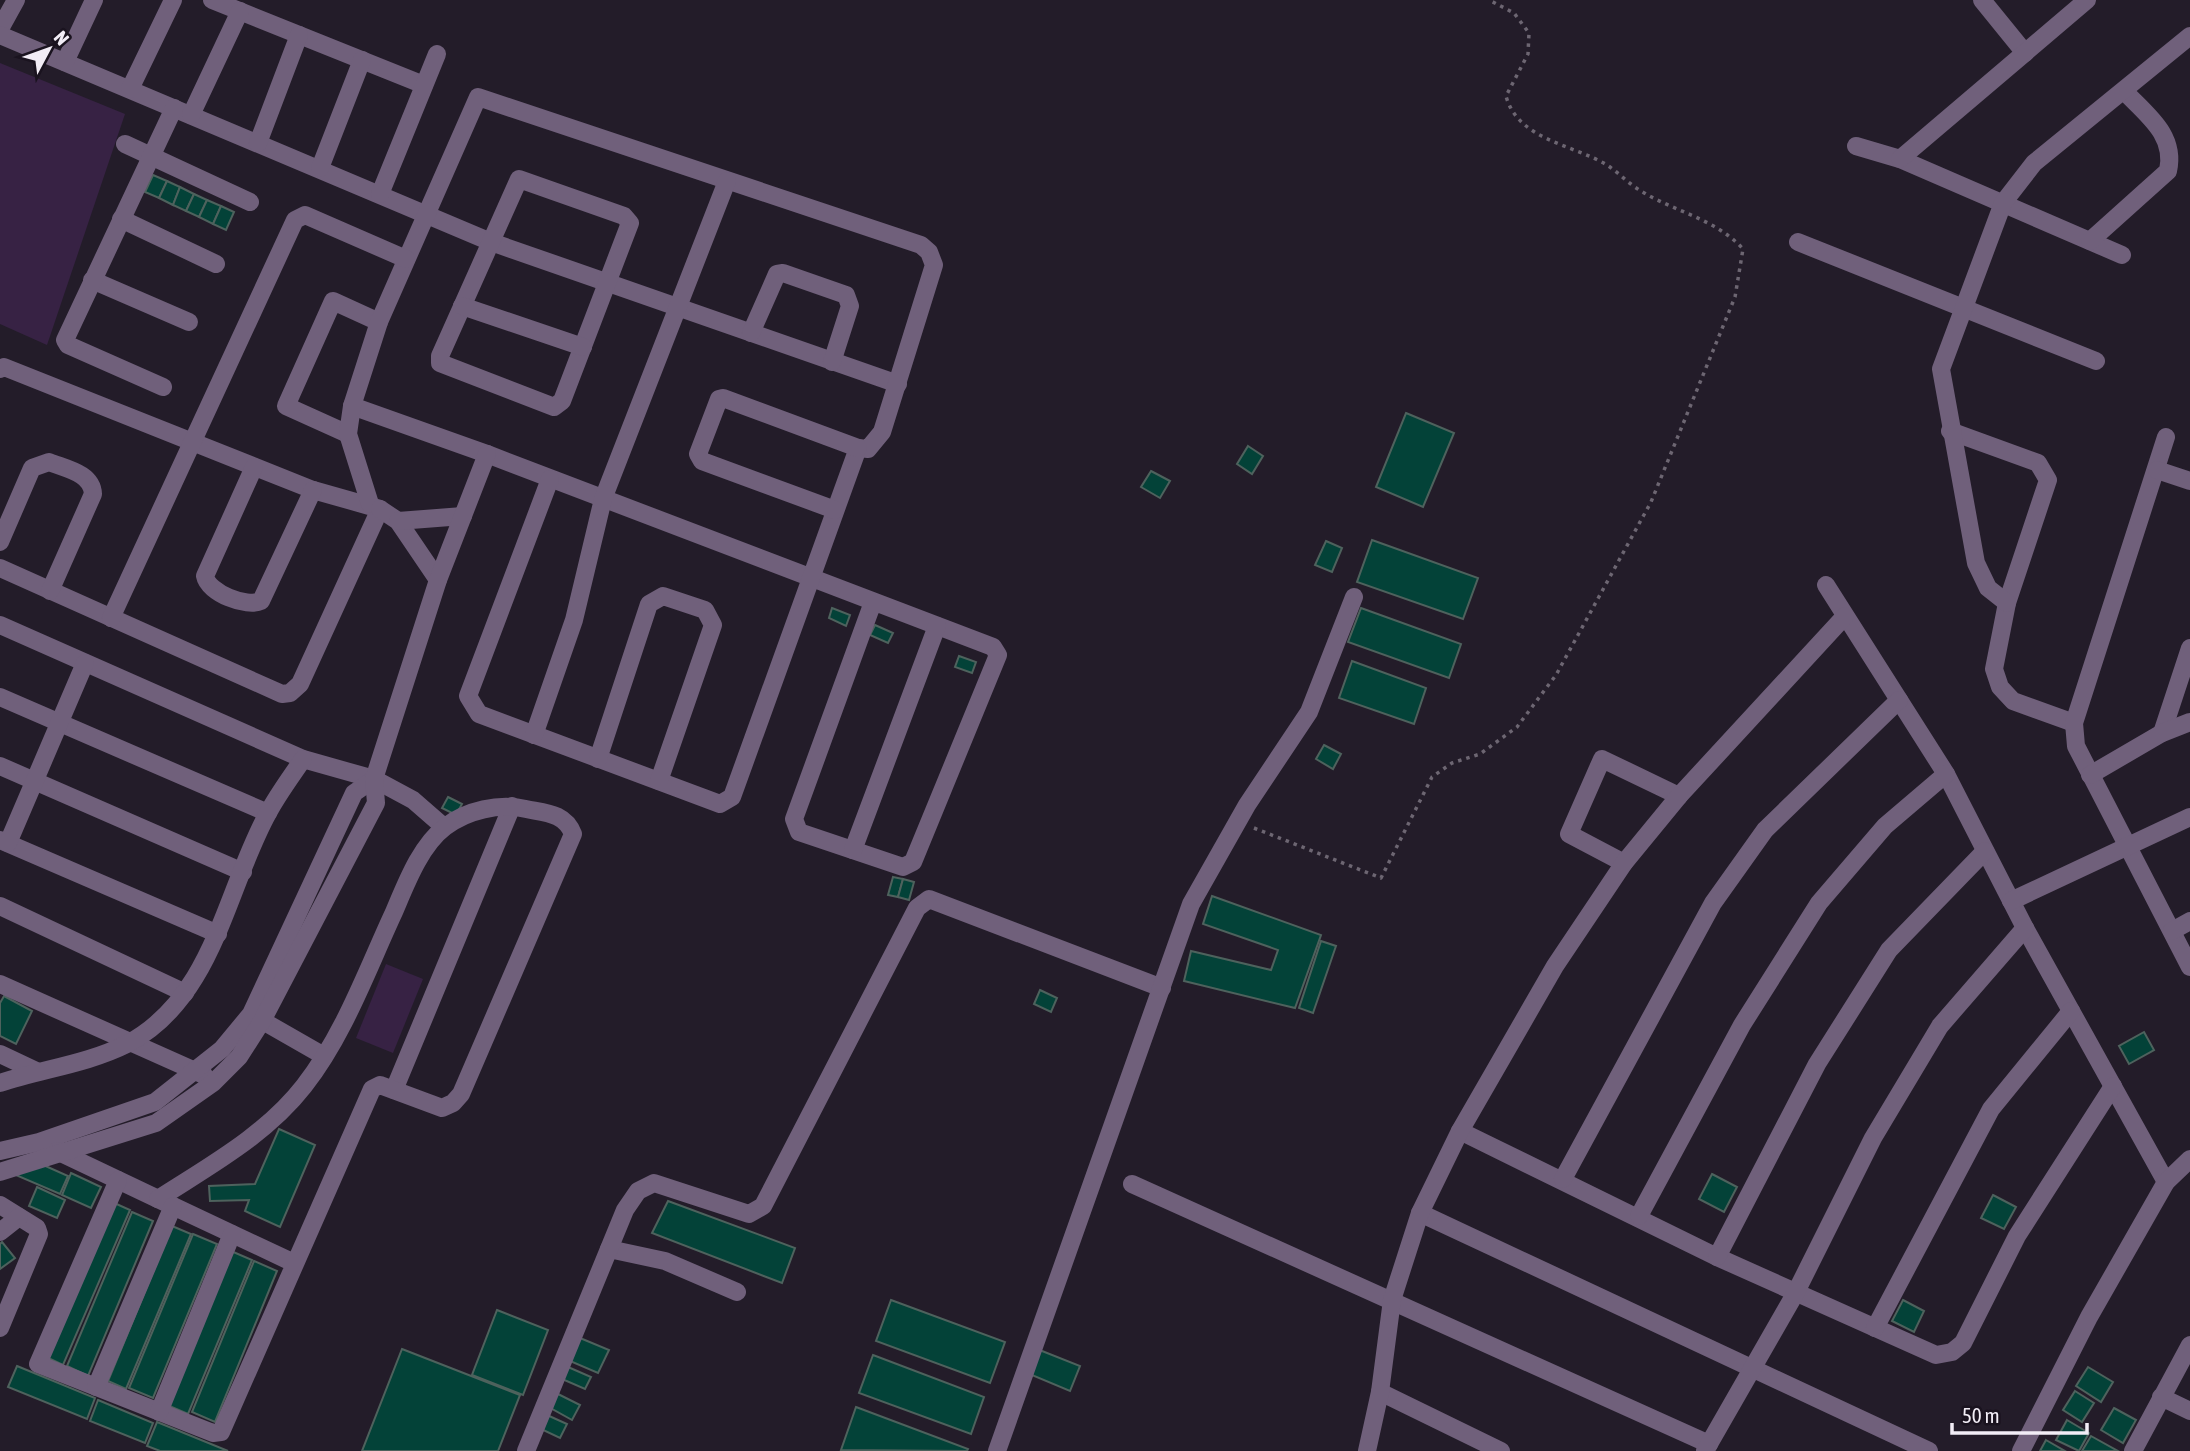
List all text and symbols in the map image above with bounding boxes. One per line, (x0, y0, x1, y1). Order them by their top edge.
north arrow (14, 14, 84, 84)
text: N (50, 26, 74, 49)
scale bar (1952, 1392, 2087, 1436)
text: 50 m (1962, 1403, 2000, 1427)

